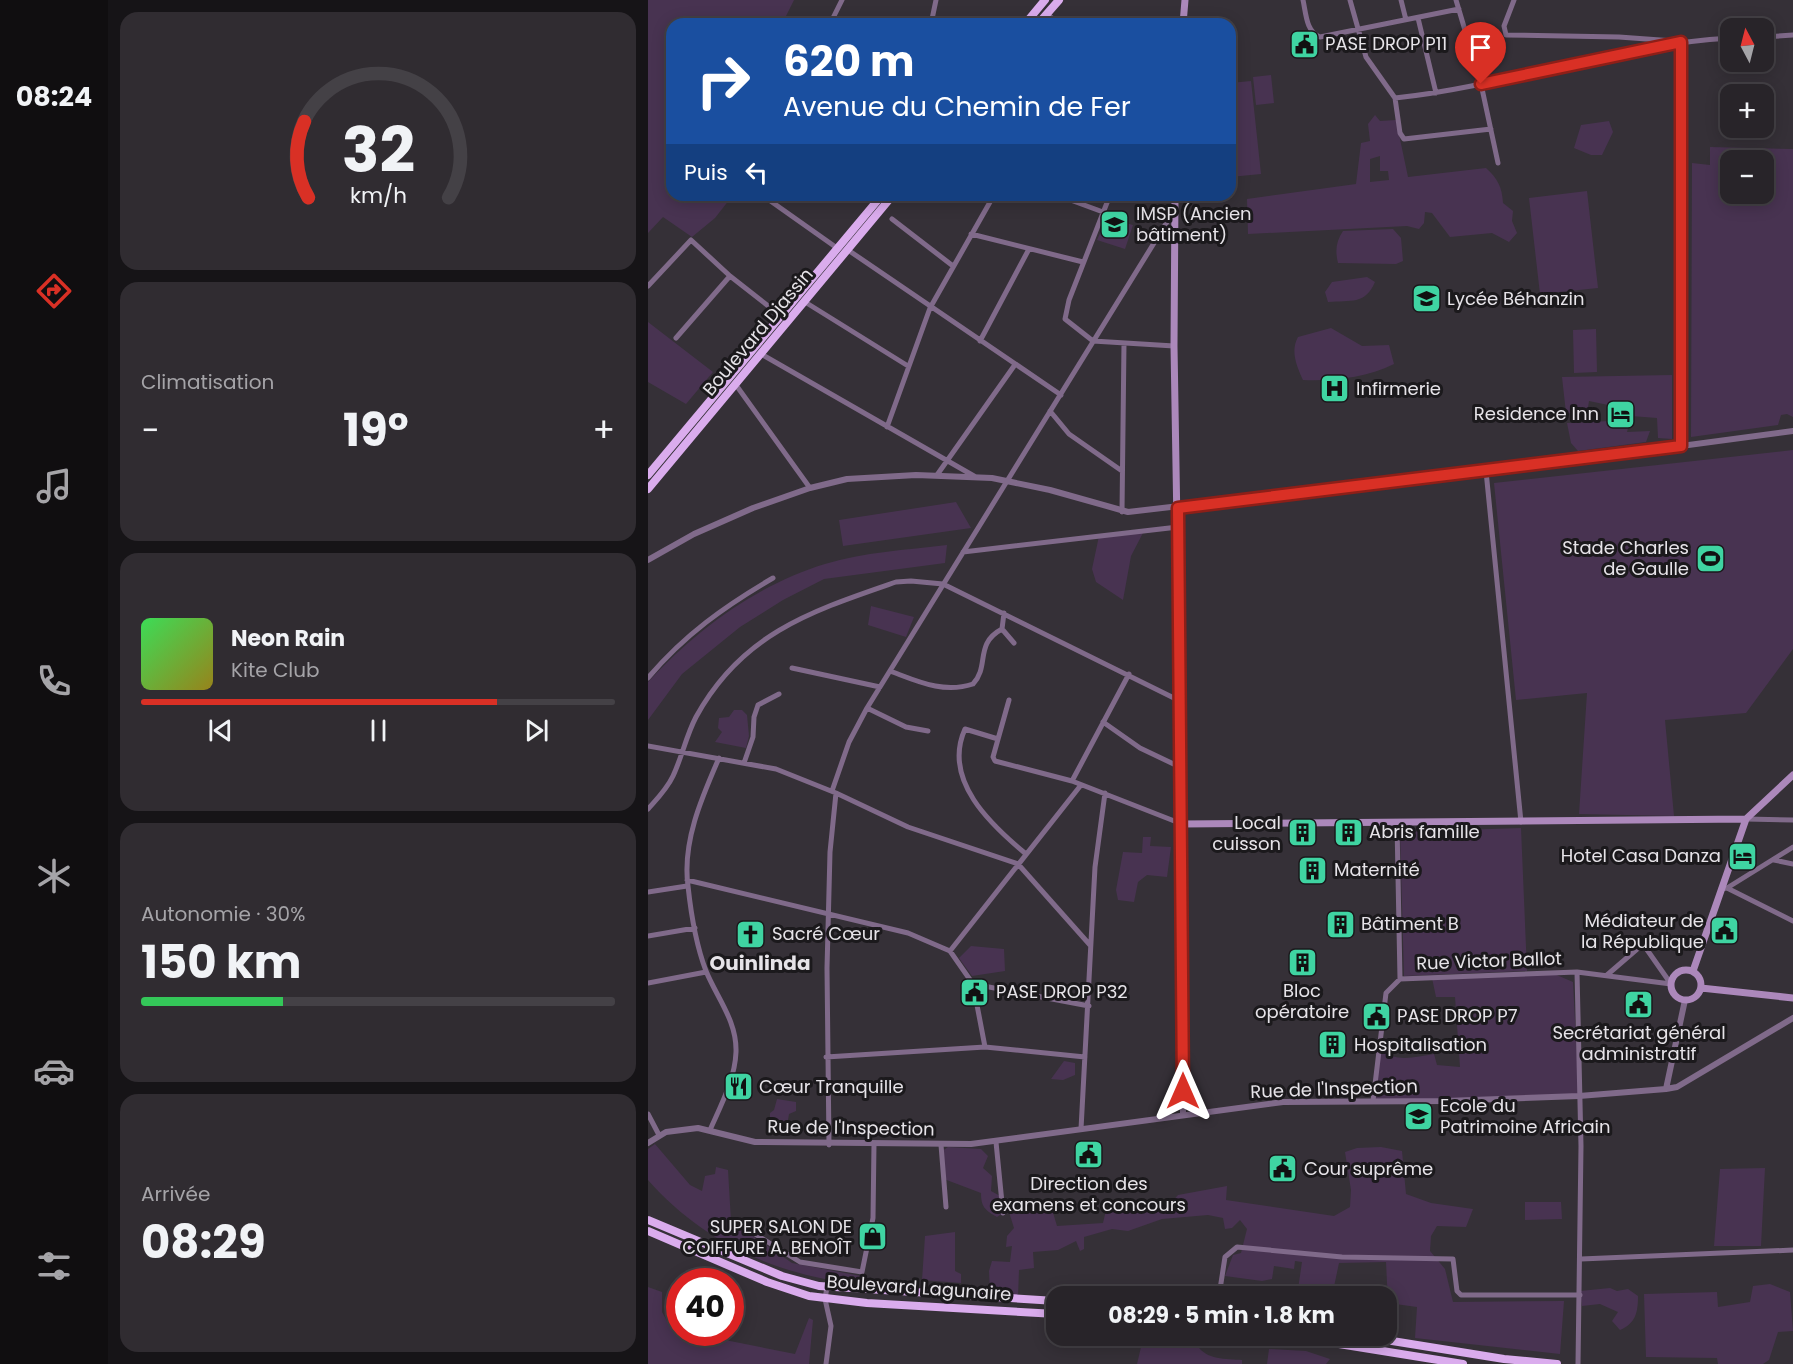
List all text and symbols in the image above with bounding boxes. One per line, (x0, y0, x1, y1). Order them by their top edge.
north arrow (1720, 18, 1774, 72)
map controls (1720, 18, 1774, 204)
pin (1455, 22, 1506, 84)
public building icon: PASE DROP P11 (1288, 28, 1320, 60)
place label: PASE DROP P11 (1325, 31, 1447, 56)
icon: arrive (1464, 31, 1497, 64)
text: 620 m (783, 32, 915, 91)
icon: right (684, 42, 762, 120)
text: 08:24 (16, 78, 92, 115)
button: + (1720, 84, 1774, 138)
text: Avenue du Chemin de Fer (783, 88, 1131, 125)
text: 32 (341, 106, 415, 194)
button: − (1720, 150, 1774, 204)
icon: left (740, 156, 773, 189)
text: Puis (684, 157, 728, 188)
text: km/h (349, 181, 407, 212)
place label: IMSP (Ancien bâtiment) (1136, 201, 1252, 247)
school or university icon: IMSP (Ancien bâtiment) (1099, 208, 1131, 240)
street label: Boulevard Djassin (697, 262, 819, 401)
icon: directions (33, 270, 75, 312)
school or university icon: Lycée Béhanzin (1410, 283, 1442, 315)
place label: Lycée Béhanzin (1447, 286, 1585, 311)
text: Climatisation (141, 368, 274, 396)
hospital icon: Infirmerie (1319, 373, 1351, 405)
place label: Infirmerie (1356, 376, 1441, 401)
hotel icon: Residence Inn (1604, 398, 1636, 430)
text: 19° (343, 399, 409, 462)
place label: Residence Inn (1474, 401, 1599, 426)
text: − (141, 407, 159, 454)
text: + (592, 407, 615, 454)
icon: music (33, 465, 75, 507)
place label: Stade Charles de Gaulle (1562, 535, 1689, 581)
sports icon: Stade Charles de Gaulle (1694, 542, 1726, 574)
text: Neon Rain (231, 623, 345, 654)
text: Kite Club (231, 656, 320, 684)
icon: phone (33, 660, 75, 702)
icon: previous (204, 714, 237, 747)
icon: pause (362, 714, 395, 747)
icon: next (520, 714, 553, 747)
place label: Local cuisson (1212, 810, 1281, 856)
building icon: Abris famille (1332, 816, 1364, 848)
building icon: Local cuisson (1286, 817, 1318, 849)
place label: Abris famille (1369, 819, 1480, 844)
hotel icon: Hotel Casa Danza (1726, 840, 1758, 872)
place label: Hotel Casa Danza (1561, 843, 1721, 868)
building icon: Maternité (1297, 854, 1329, 886)
icon: climate (33, 855, 75, 897)
place label: Maternité (1334, 857, 1420, 882)
text: Autonomie · 30% (141, 900, 305, 928)
building icon: Bâtiment B (1324, 908, 1356, 940)
place label: Médiateur de la République (1581, 908, 1704, 954)
place label: Bâtiment B (1361, 911, 1459, 936)
public building icon: Médiateur de la République (1709, 915, 1741, 947)
church icon: Sacré Cœur (735, 918, 767, 950)
place label: Sacré Cœur (772, 921, 880, 946)
text: 150 km (141, 931, 302, 994)
street label: Rue Victor Ballot (1416, 945, 1562, 976)
building icon: Bloc opératoire (1286, 946, 1318, 978)
district label: Ouinlinda (709, 949, 811, 977)
public building icon: PASE DROP P32 (959, 976, 991, 1008)
place label: Bloc opératoire (1255, 978, 1349, 1024)
place label: PASE DROP P32 (996, 979, 1128, 1004)
public building icon: Secrétariat général administratif (1623, 988, 1655, 1020)
public building icon: PASE DROP P7 (1360, 1000, 1392, 1032)
place label: PASE DROP P7 (1397, 1003, 1518, 1028)
place label: Secrétariat général administratif (1552, 1020, 1726, 1066)
building icon: Hospitalisation (1317, 1029, 1349, 1061)
place label: Hospitalisation (1354, 1032, 1487, 1057)
icon: car (33, 1050, 75, 1092)
position arrow (1151, 1059, 1215, 1123)
restaurant icon: Cœur Tranquille (722, 1071, 754, 1103)
street label: Rue de l'Inspection (1250, 1073, 1418, 1104)
place label: Cœur Tranquille (759, 1074, 904, 1099)
place label: Ecole du Patrimoine Africain (1440, 1093, 1611, 1139)
school or university icon: Ecole du Patrimoine Africain (1403, 1100, 1435, 1132)
street label: Rue de l'Inspection (767, 1114, 935, 1141)
public building icon: Direction des examens et concours (1073, 1139, 1105, 1171)
public building icon: Cour suprême (1267, 1153, 1299, 1185)
place label: Cour suprême (1304, 1156, 1433, 1181)
place label: Direction des examens et concours (992, 1171, 1186, 1217)
text: Arrivée (141, 1180, 210, 1208)
text: 08:29 (141, 1211, 266, 1274)
place label: SUPER SALON DE COIFFURE A. BENOÎT (682, 1214, 852, 1260)
shop icon: SUPER SALON DE COIFFURE A. BENOÎT (857, 1221, 889, 1253)
icon: filters (33, 1245, 75, 1287)
speed limit sign: 40 (666, 1268, 744, 1346)
street label: Boulevard Lagunaire (826, 1269, 1012, 1306)
text: 08:29 · 5 min · 1.8 km (1108, 1300, 1335, 1331)

